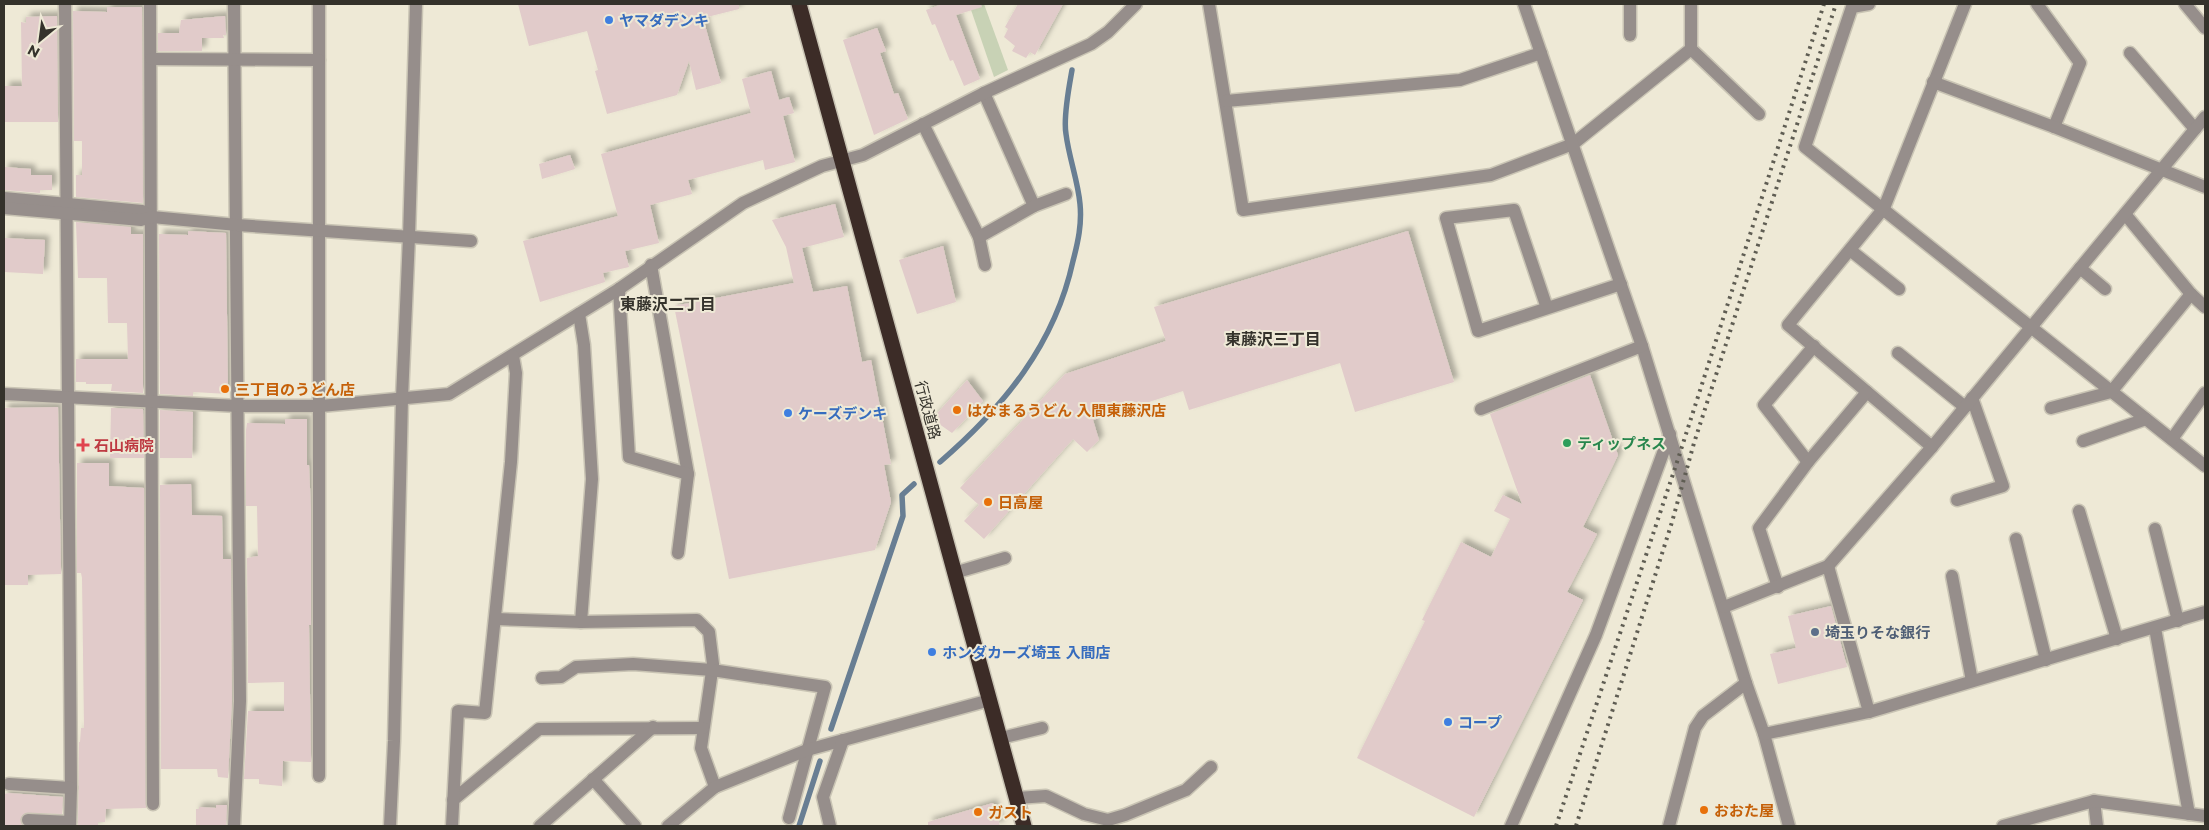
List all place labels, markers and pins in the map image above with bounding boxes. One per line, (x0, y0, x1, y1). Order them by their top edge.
place label: ヤマダデンキ (619, 11, 709, 30)
marker: ヤマダデンキ (603, 14, 615, 26)
place label: 三丁目のうどん店 (235, 380, 355, 399)
marker: 三丁目のうどん店 (219, 383, 231, 395)
place label: はなまるうどん 入間東藤沢店 (967, 401, 1166, 420)
place label: ケーズデンキ (798, 404, 887, 423)
marker: はなまるうどん 入間東藤沢店 (951, 404, 963, 416)
marker: ケーズデンキ (782, 407, 794, 419)
place label: ティップネス (1577, 434, 1666, 453)
place label: 石山病院 (94, 436, 154, 455)
marker: ティップネス (1561, 437, 1573, 449)
marker: 石山病院 (76, 438, 90, 452)
place label: 日高屋 (998, 493, 1043, 512)
marker: 日高屋 (982, 496, 994, 508)
place label: 埼玉りそな銀行 (1825, 623, 1930, 642)
marker: 埼玉りそな銀行 (1809, 626, 1821, 638)
place label: ホンダカーズ埼玉 入間店 (942, 643, 1111, 662)
marker: ホンダカーズ埼玉 入間店 (926, 646, 938, 658)
place label: コープ (1458, 713, 1502, 732)
marker: コープ (1442, 716, 1454, 728)
place label: おおた屋 (1714, 801, 1774, 820)
place label: ガスト (988, 803, 1033, 822)
marker: おおた屋 (1698, 804, 1710, 816)
marker: ガスト (972, 806, 984, 818)

